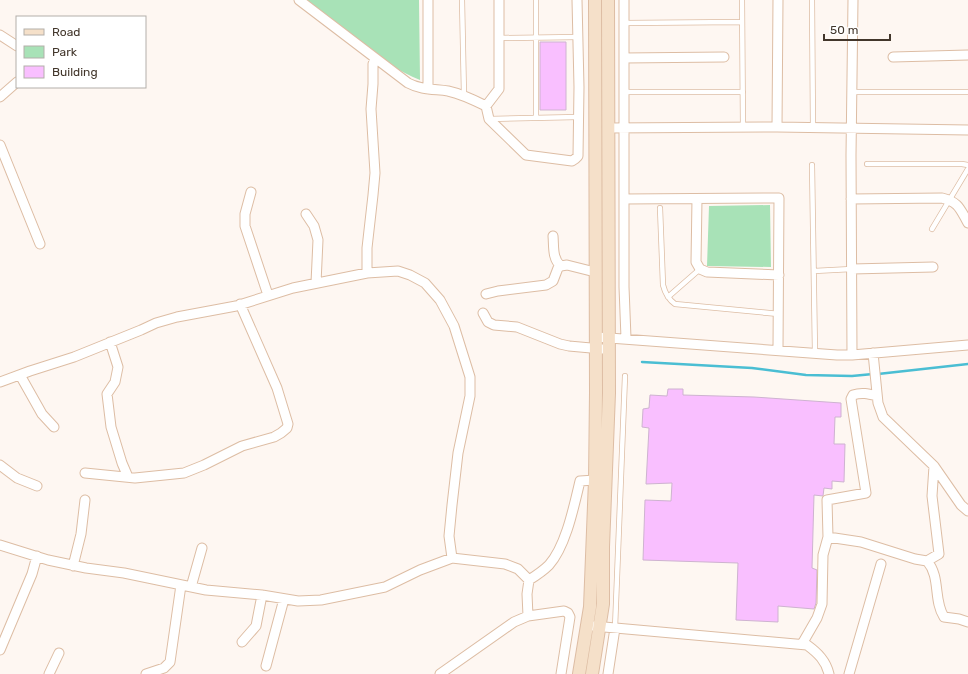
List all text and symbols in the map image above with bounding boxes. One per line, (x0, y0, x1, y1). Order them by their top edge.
legend (16, 16, 146, 88)
scale bar (824, 16, 890, 42)
text: 50 m (830, 23, 858, 37)
text: Road (52, 25, 80, 39)
text: Park (52, 45, 78, 59)
text: Building (52, 65, 98, 79)

